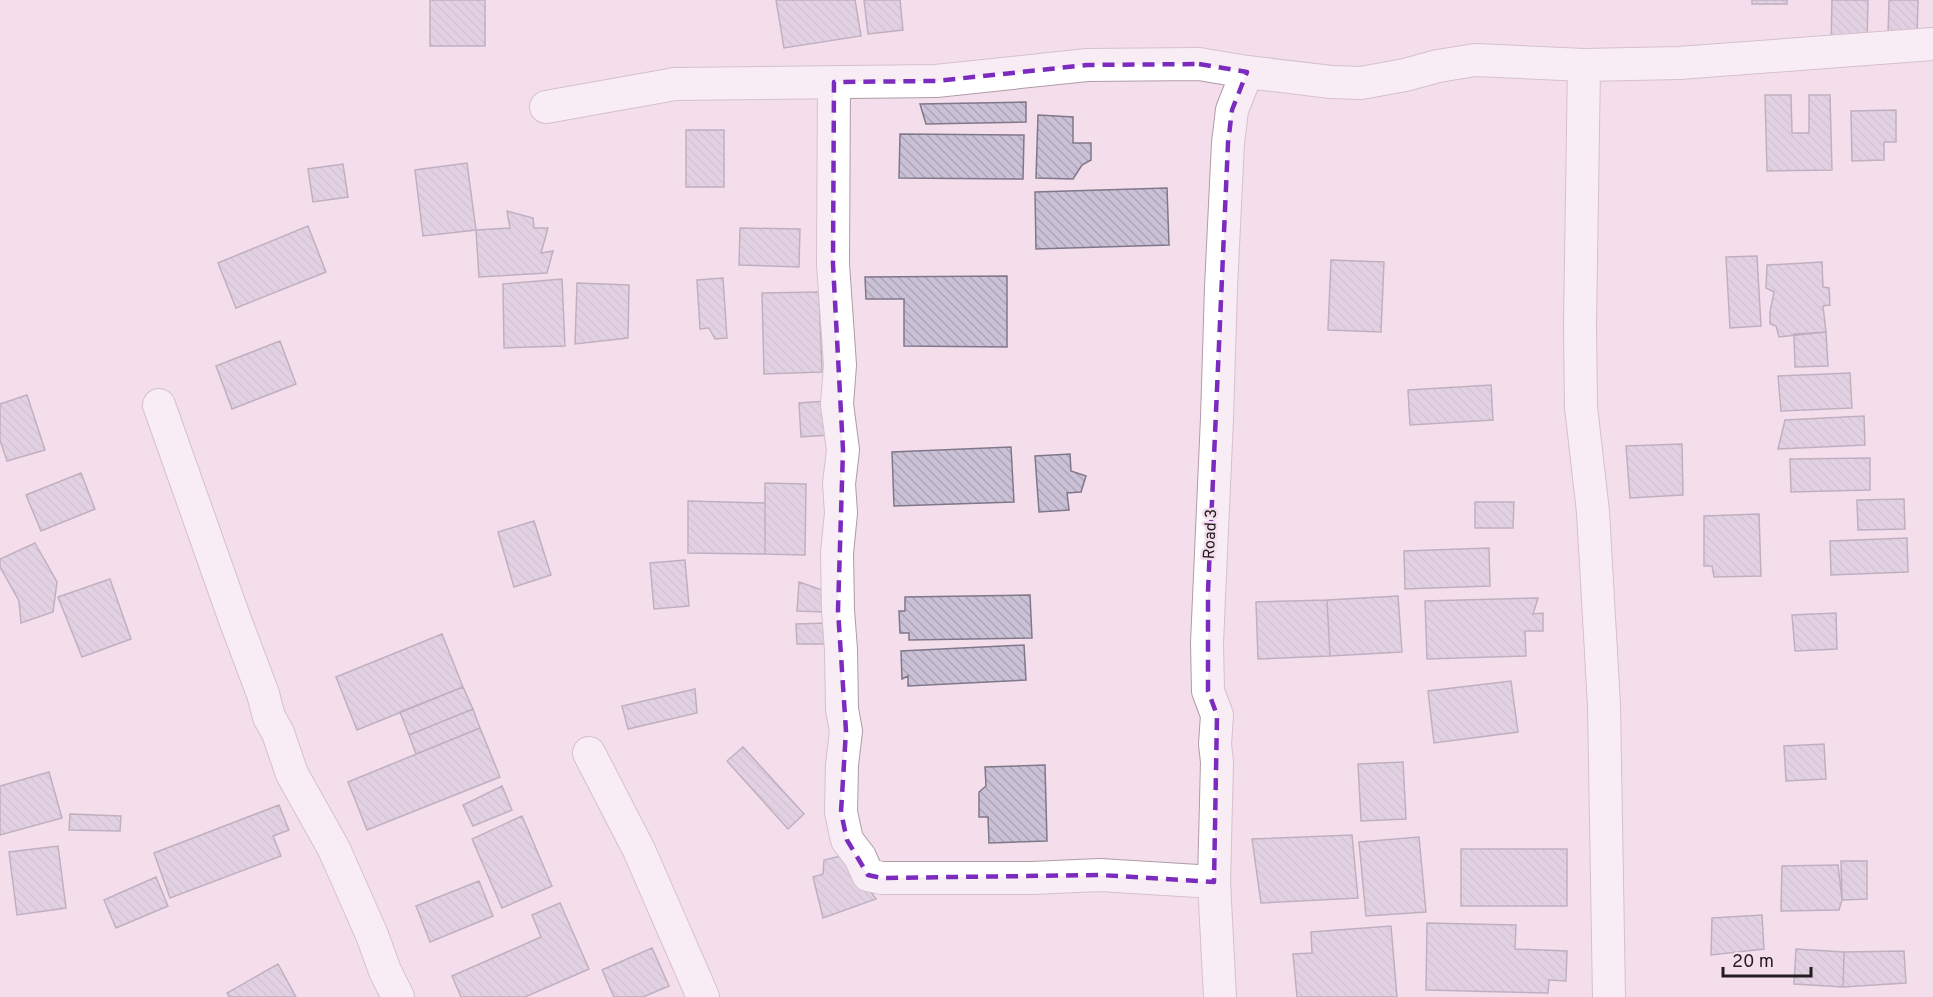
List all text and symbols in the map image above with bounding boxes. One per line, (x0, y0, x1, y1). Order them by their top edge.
street label: Road 3 (1200, 508, 1222, 560)
scale bar (1723, 940, 1812, 978)
text: 20 m (1732, 951, 1774, 974)

